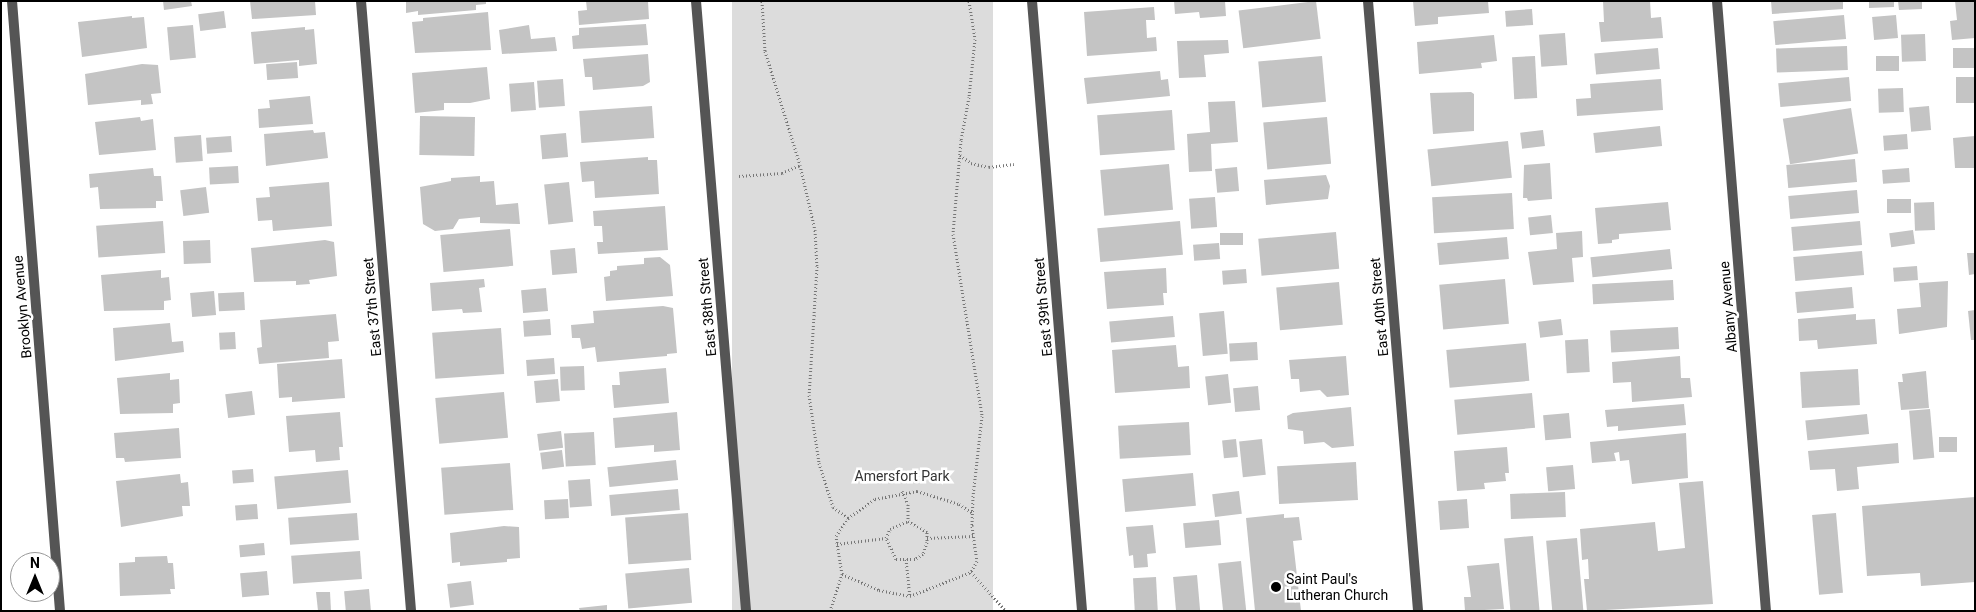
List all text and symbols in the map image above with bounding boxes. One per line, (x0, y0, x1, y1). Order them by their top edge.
street label: Brooklyn Avenue (9, 255, 35, 359)
street label: East 37th Street (359, 257, 385, 357)
street label: East 38th Street (694, 257, 720, 357)
street label: East 39th Street (1030, 257, 1056, 357)
street label: East 40th Street (1366, 257, 1392, 357)
street label: Albany Avenue (1716, 261, 1740, 353)
park label: Amersfort Park (854, 468, 950, 484)
north arrow (10, 552, 60, 602)
text: N (30, 555, 40, 571)
place label: Saint Paul's Lutheran Church (1286, 571, 1388, 604)
marker: Saint Paul's Lutheran Church (1270, 581, 1282, 593)

